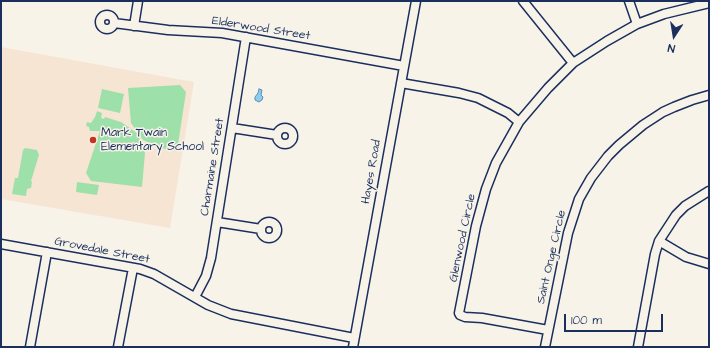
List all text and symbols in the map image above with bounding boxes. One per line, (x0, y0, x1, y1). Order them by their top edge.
street label: Elderwood Street (211, 14, 311, 44)
north arrow (654, 16, 694, 56)
text: N (666, 40, 676, 56)
street label: Charmaine Street (198, 117, 228, 217)
place label: Mark Twain Elementary School (101, 126, 204, 154)
marker: Mark Twain Elementary School (88, 135, 98, 145)
street label: Hayes Road (359, 139, 385, 205)
street label: Glenwood Circle (447, 193, 479, 283)
street label: Saint Onge Circle (534, 209, 570, 305)
street label: Grovedale Street (53, 235, 151, 267)
scale bar (566, 306, 665, 332)
text: 100 m (571, 312, 602, 329)

